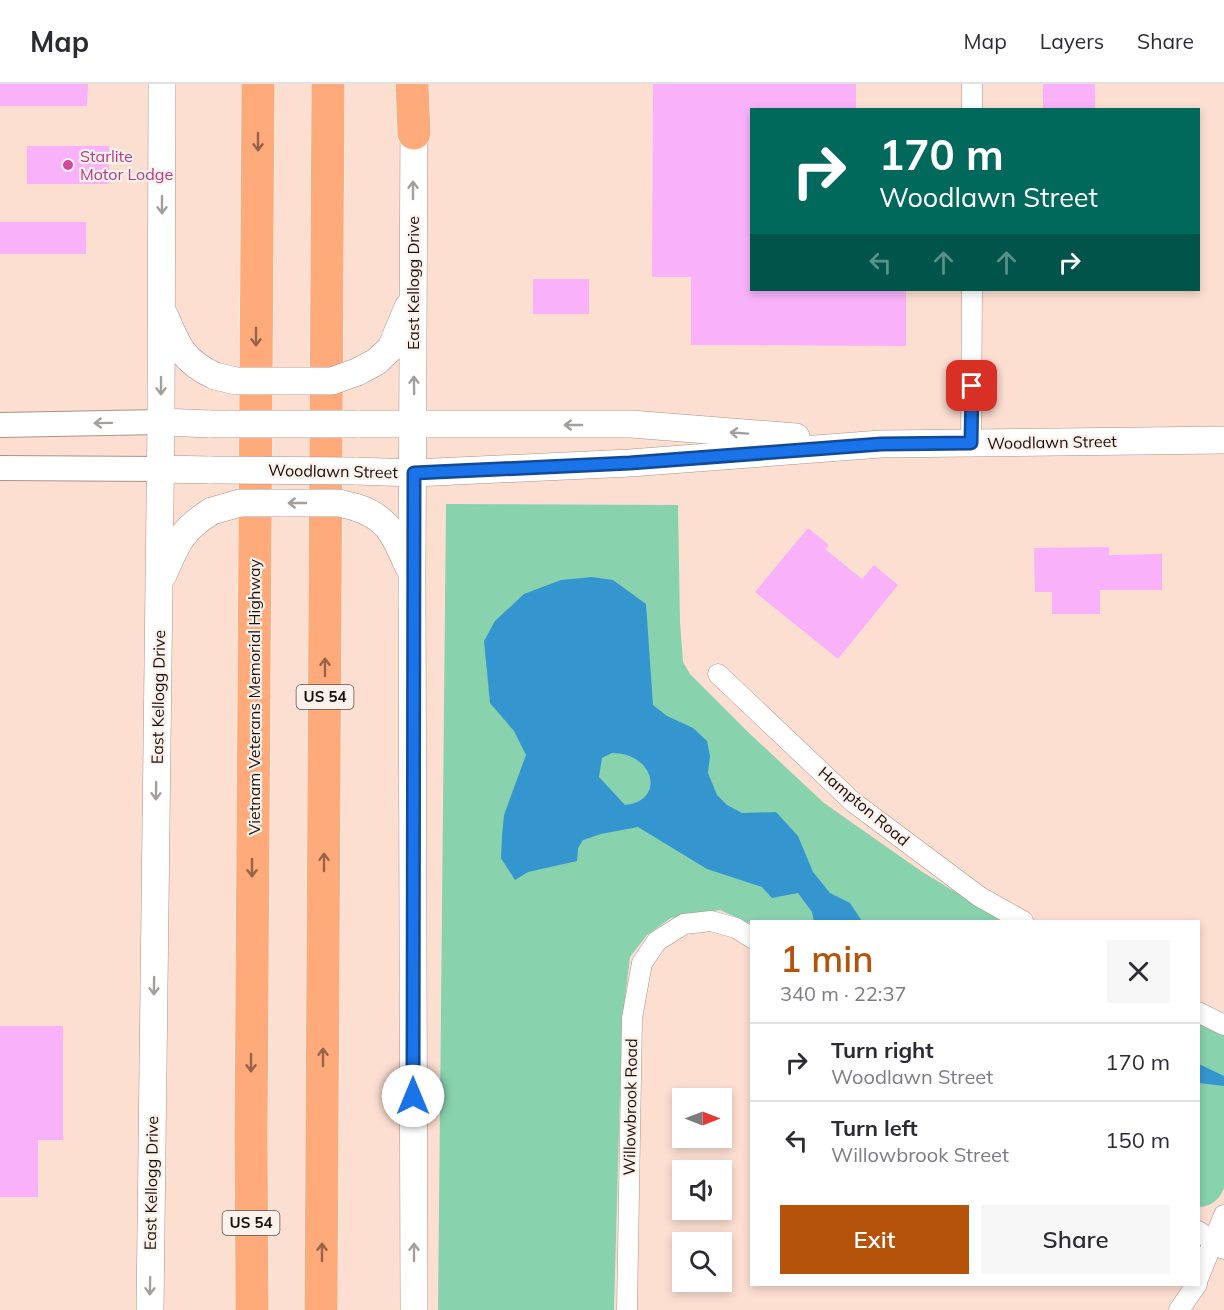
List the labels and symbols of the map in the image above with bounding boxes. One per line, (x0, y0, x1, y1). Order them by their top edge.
one-way arrow (252, 132, 264, 152)
place label: Starlite Motor Lodge (80, 146, 173, 184)
marker: Starlite Motor Lodge (61, 158, 75, 172)
one-way arrow (407, 180, 419, 200)
one-way arrow (156, 195, 168, 215)
street label: East Kellogg Drive (403, 216, 423, 350)
one-way arrow (250, 327, 262, 347)
pin (946, 360, 997, 411)
one-way arrow (155, 375, 167, 395)
one-way arrow (408, 375, 419, 395)
one-way arrow (93, 417, 113, 429)
one-way arrow (563, 419, 583, 431)
one-way arrow (729, 427, 749, 438)
street label: Woodlawn Street (987, 431, 1117, 453)
street label: Woodlawn Street (268, 460, 398, 482)
one-way arrow (288, 497, 308, 509)
street label: Vietnam Veterans Memorial Highway (244, 558, 264, 835)
street label: East Kellogg Drive (147, 630, 169, 764)
one-way arrow (319, 657, 331, 677)
road number: US 54 (296, 685, 354, 709)
street label: Hampton Road (814, 762, 914, 850)
one-way arrow (150, 780, 162, 800)
one-way arrow (318, 852, 330, 872)
one-way arrow (247, 858, 258, 878)
one-way arrow (148, 975, 160, 995)
street label: Willowbrook Road (619, 1038, 641, 1176)
one-way arrow (317, 1047, 329, 1067)
one-way arrow (245, 1053, 257, 1073)
position arrow (381, 1064, 445, 1128)
north arrow (672, 1088, 732, 1148)
street label: East Kellogg Drive (140, 1116, 162, 1250)
road number: US 54 (222, 1211, 280, 1235)
one-way arrow (316, 1242, 327, 1262)
one-way arrow (408, 1242, 420, 1262)
one-way arrow (144, 1275, 156, 1295)

